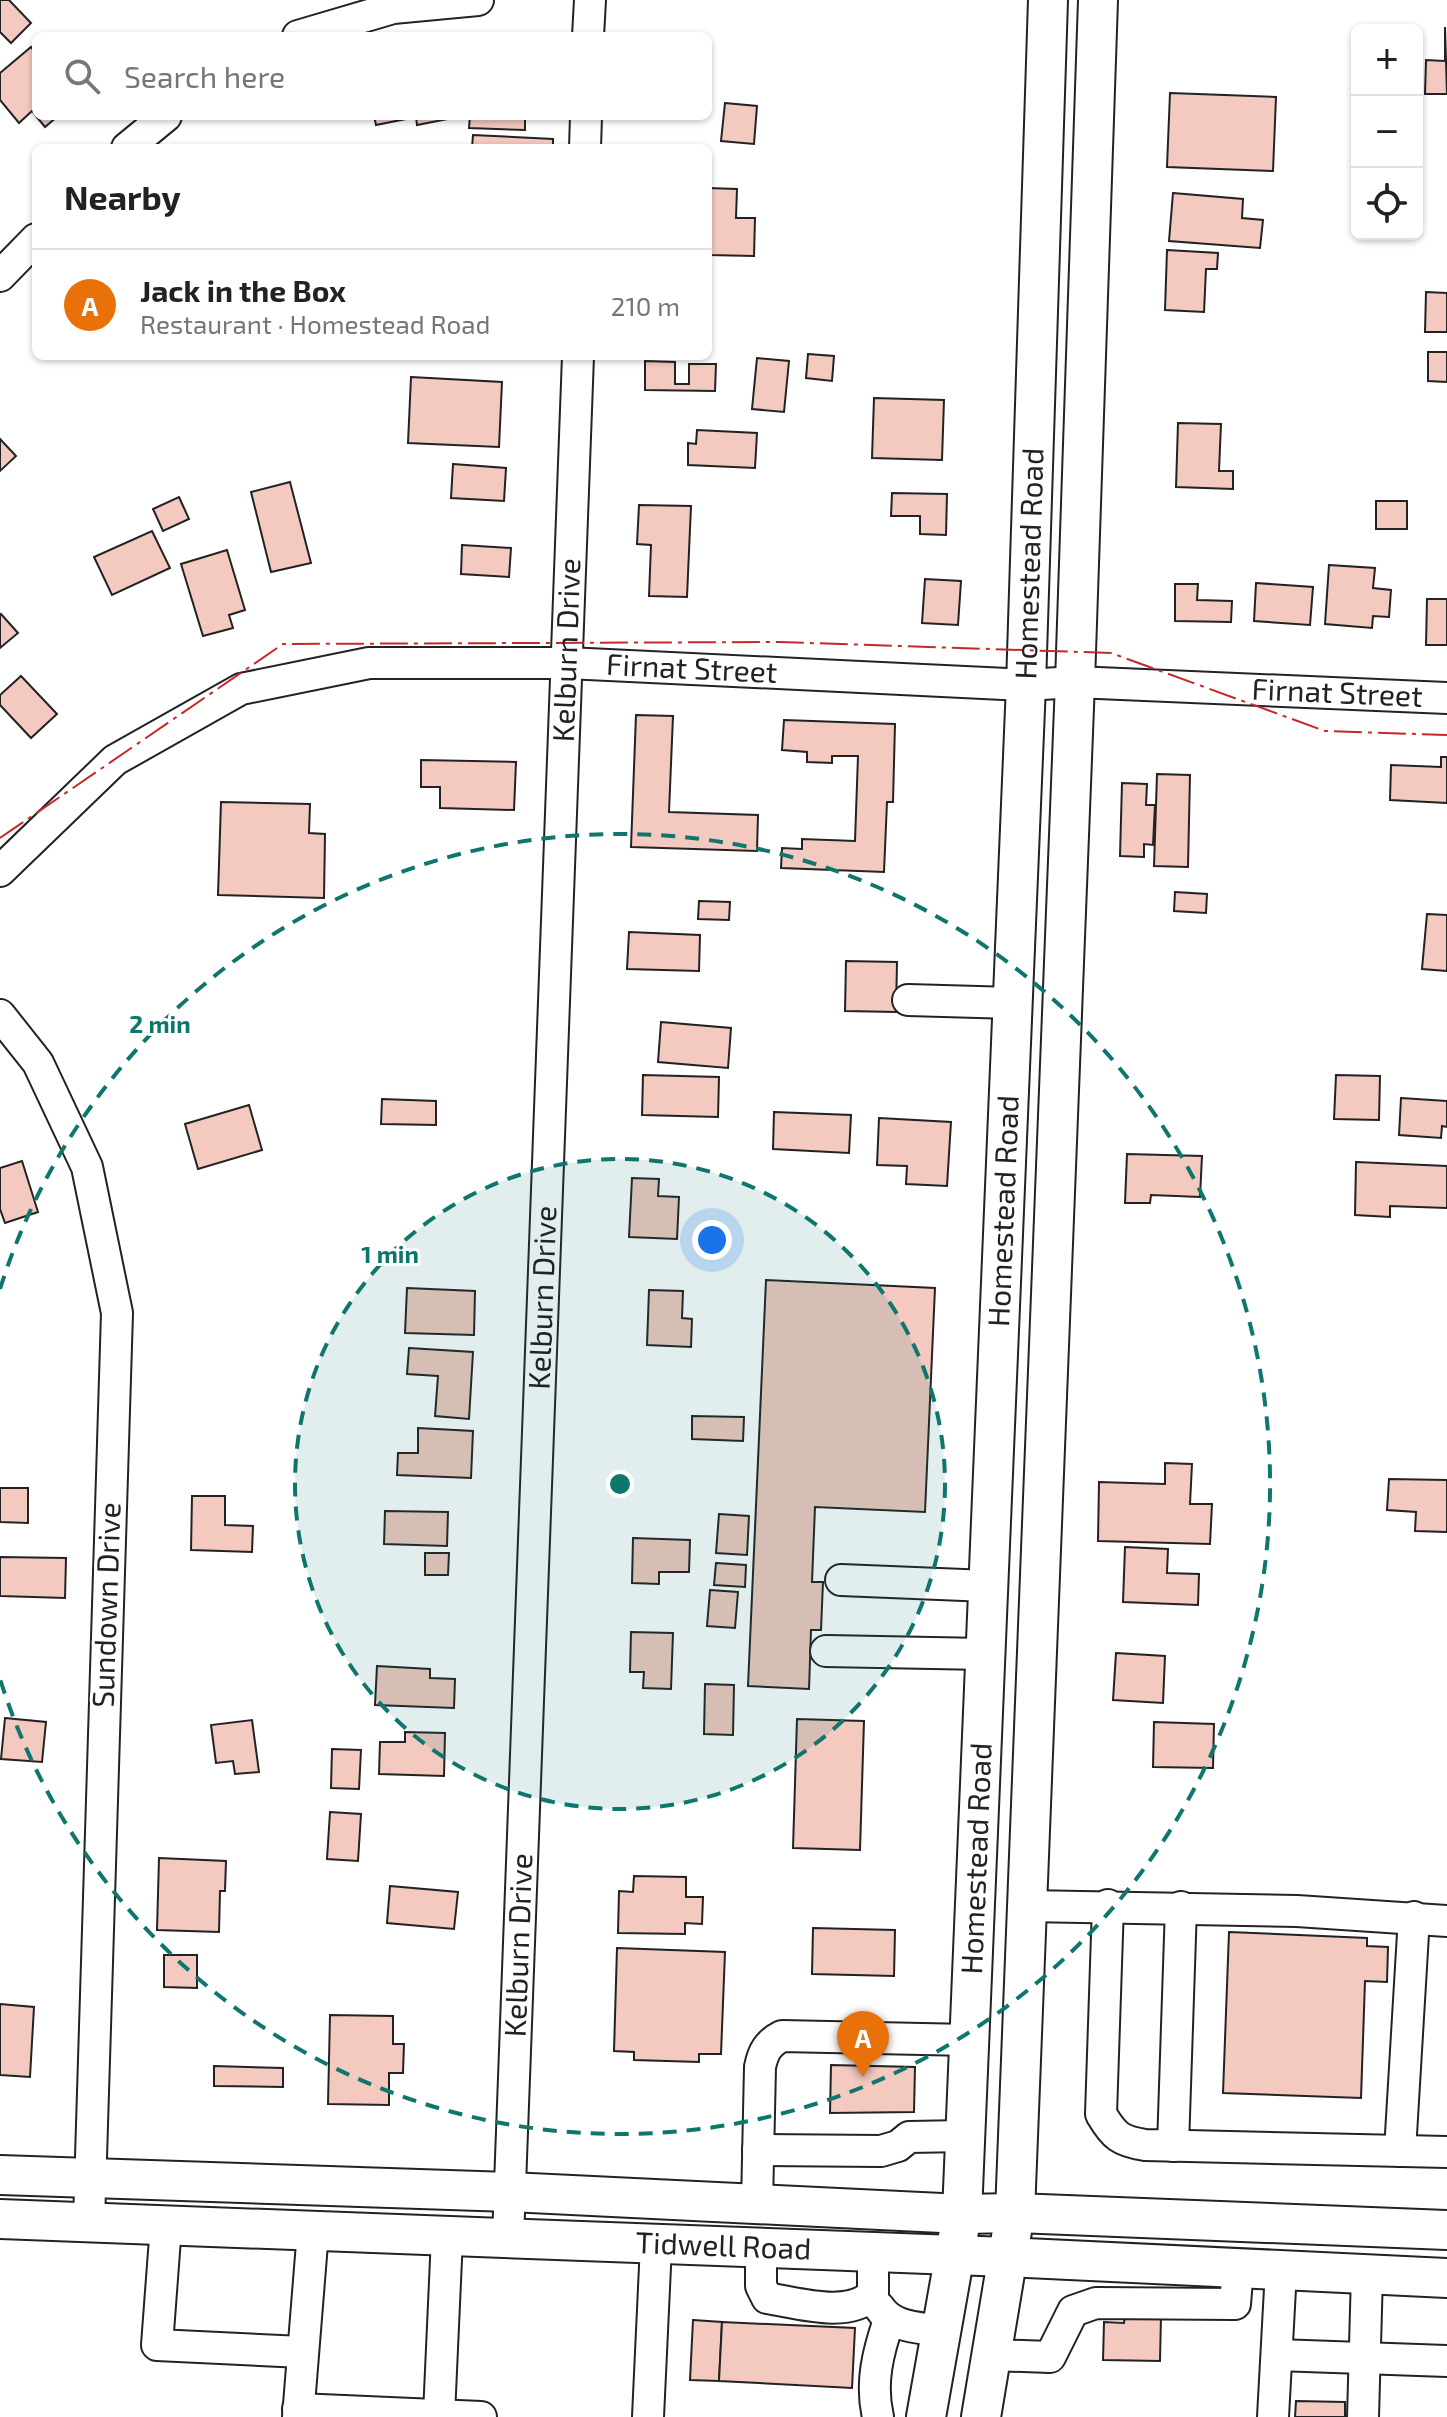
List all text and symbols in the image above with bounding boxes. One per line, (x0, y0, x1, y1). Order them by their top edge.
map controls (1351, 24, 1423, 240)
button: + (1351, 24, 1423, 96)
search box (32, 32, 712, 120)
icon: search (60, 54, 104, 98)
text: Search here (124, 58, 285, 94)
button: − (1351, 96, 1423, 168)
button: locate (1351, 168, 1423, 240)
text: Nearby (64, 176, 181, 217)
text: Jack in the Box (140, 272, 346, 308)
text: A (82, 290, 98, 321)
text: 210 m (611, 290, 680, 321)
text: Restaurant · Homestead Road (140, 308, 490, 339)
street label: Homestead Road (1006, 447, 1050, 680)
street label: Kelburn Drive (544, 557, 586, 743)
street label: Firnat Street (606, 645, 778, 689)
street label: Firnat Street (1251, 670, 1423, 713)
text: 2 min (129, 1009, 191, 1038)
street label: Homestead Road (979, 1094, 1025, 1328)
street label: Kelburn Drive (520, 1205, 562, 1390)
your location (692, 1220, 732, 1260)
text: 1 min (361, 1239, 419, 1268)
centre of rings (606, 1470, 634, 1498)
street label: Sundown Drive (83, 1502, 127, 1708)
street label: Homestead Road (952, 1742, 998, 1975)
street label: Kelburn Drive (496, 1853, 538, 2038)
pin: A (837, 2011, 889, 2077)
street label: Tidwell Road (635, 2223, 812, 2266)

